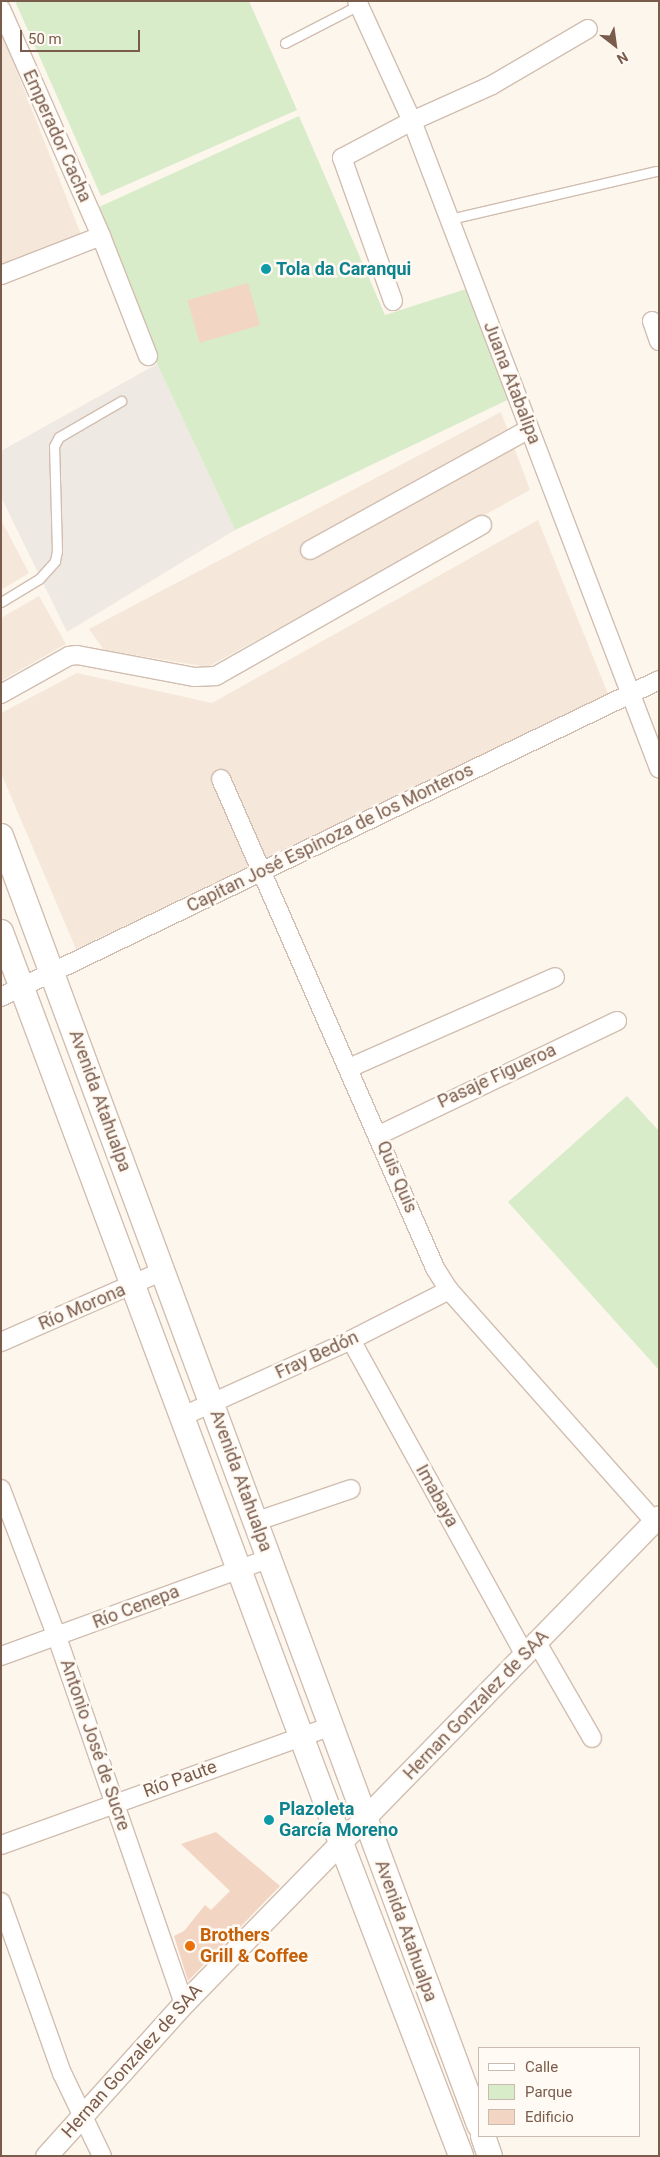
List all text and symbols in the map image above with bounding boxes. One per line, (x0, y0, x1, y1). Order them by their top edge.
scale bar (22, 20, 142, 52)
north arrow (590, 20, 640, 70)
text: 50 m (28, 30, 62, 48)
text: N (614, 49, 631, 67)
street label: Emperador Cacha (18, 66, 96, 206)
place label: Tola da Caranqui (276, 258, 411, 280)
marker: Tola da Caranqui (260, 263, 272, 275)
street label: Juana Atabalipa (479, 319, 545, 447)
street label: Capitan José Espinoza de los Monteros (183, 759, 477, 917)
street label: Avenida Atahualpa (64, 1027, 136, 1175)
street label: Pasaje Figueroa (434, 1039, 560, 1113)
street label: Quis Quis (372, 1138, 422, 1216)
street label: Río Morona (35, 1279, 129, 1335)
street label: Fray Bedón (272, 1326, 362, 1384)
street label: Avenida Atahualpa (205, 1407, 277, 1555)
street label: Imabaya (411, 1461, 463, 1531)
street label: Río Cenepa (90, 1581, 182, 1633)
street label: Hernan Gonzalez de SAA (399, 1626, 553, 1784)
street label: Antonio José de Sucre (56, 1656, 134, 1834)
street label: Río Paute (140, 1756, 220, 1802)
place label: Plazoleta García Moreno (279, 1799, 398, 1842)
marker: Plazoleta García Moreno (263, 1814, 275, 1826)
street label: Avenida Atahualpa (370, 1857, 442, 2005)
place label: Brothers Grill & Coffee (200, 1925, 308, 1968)
marker: Brothers Grill & Coffee (184, 1940, 196, 1952)
street label: Hernan Gonzalez de SAA (57, 1980, 207, 2142)
legend (478, 2047, 640, 2137)
text: Calle (525, 2058, 558, 2076)
text: Parque (525, 2083, 572, 2101)
text: Edificio (525, 2108, 574, 2126)

